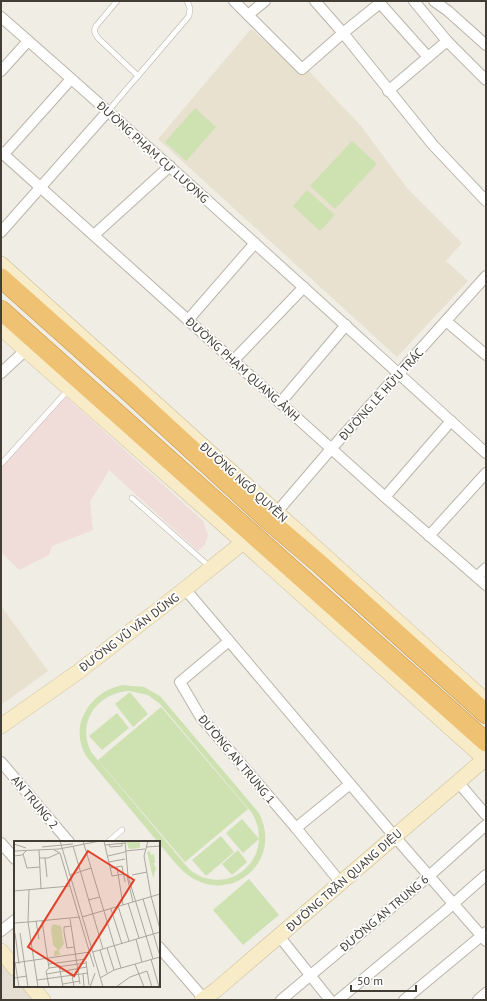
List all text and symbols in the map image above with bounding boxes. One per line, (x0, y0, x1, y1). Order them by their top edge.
street label: ĐƯỜNG PHẠM CỰ LƯỢNG (93, 97, 212, 206)
street label: ĐƯỜNG PHẠM QUANG ẢNH (182, 313, 303, 424)
street label: ĐƯỜNG LÊ HỮU TRÁC (335, 345, 426, 444)
street label: ĐƯỜNG NGÔ QUYỀN (196, 438, 291, 525)
street label: ĐƯỜNG VŨ VĂN DŨNG (75, 589, 182, 675)
street label: ĐƯỜNG AN TRUNG 1 (195, 711, 279, 806)
street label: AN TRUNG 2 (8, 772, 62, 832)
street label: ĐƯỜNG TRẦN QUANG DIỆU (282, 826, 405, 935)
inset map (14, 841, 160, 987)
street label: ĐƯỜNG AN TRUNG 6 (336, 871, 431, 955)
scale bar (351, 967, 416, 993)
text: 50 m (357, 973, 383, 988)

